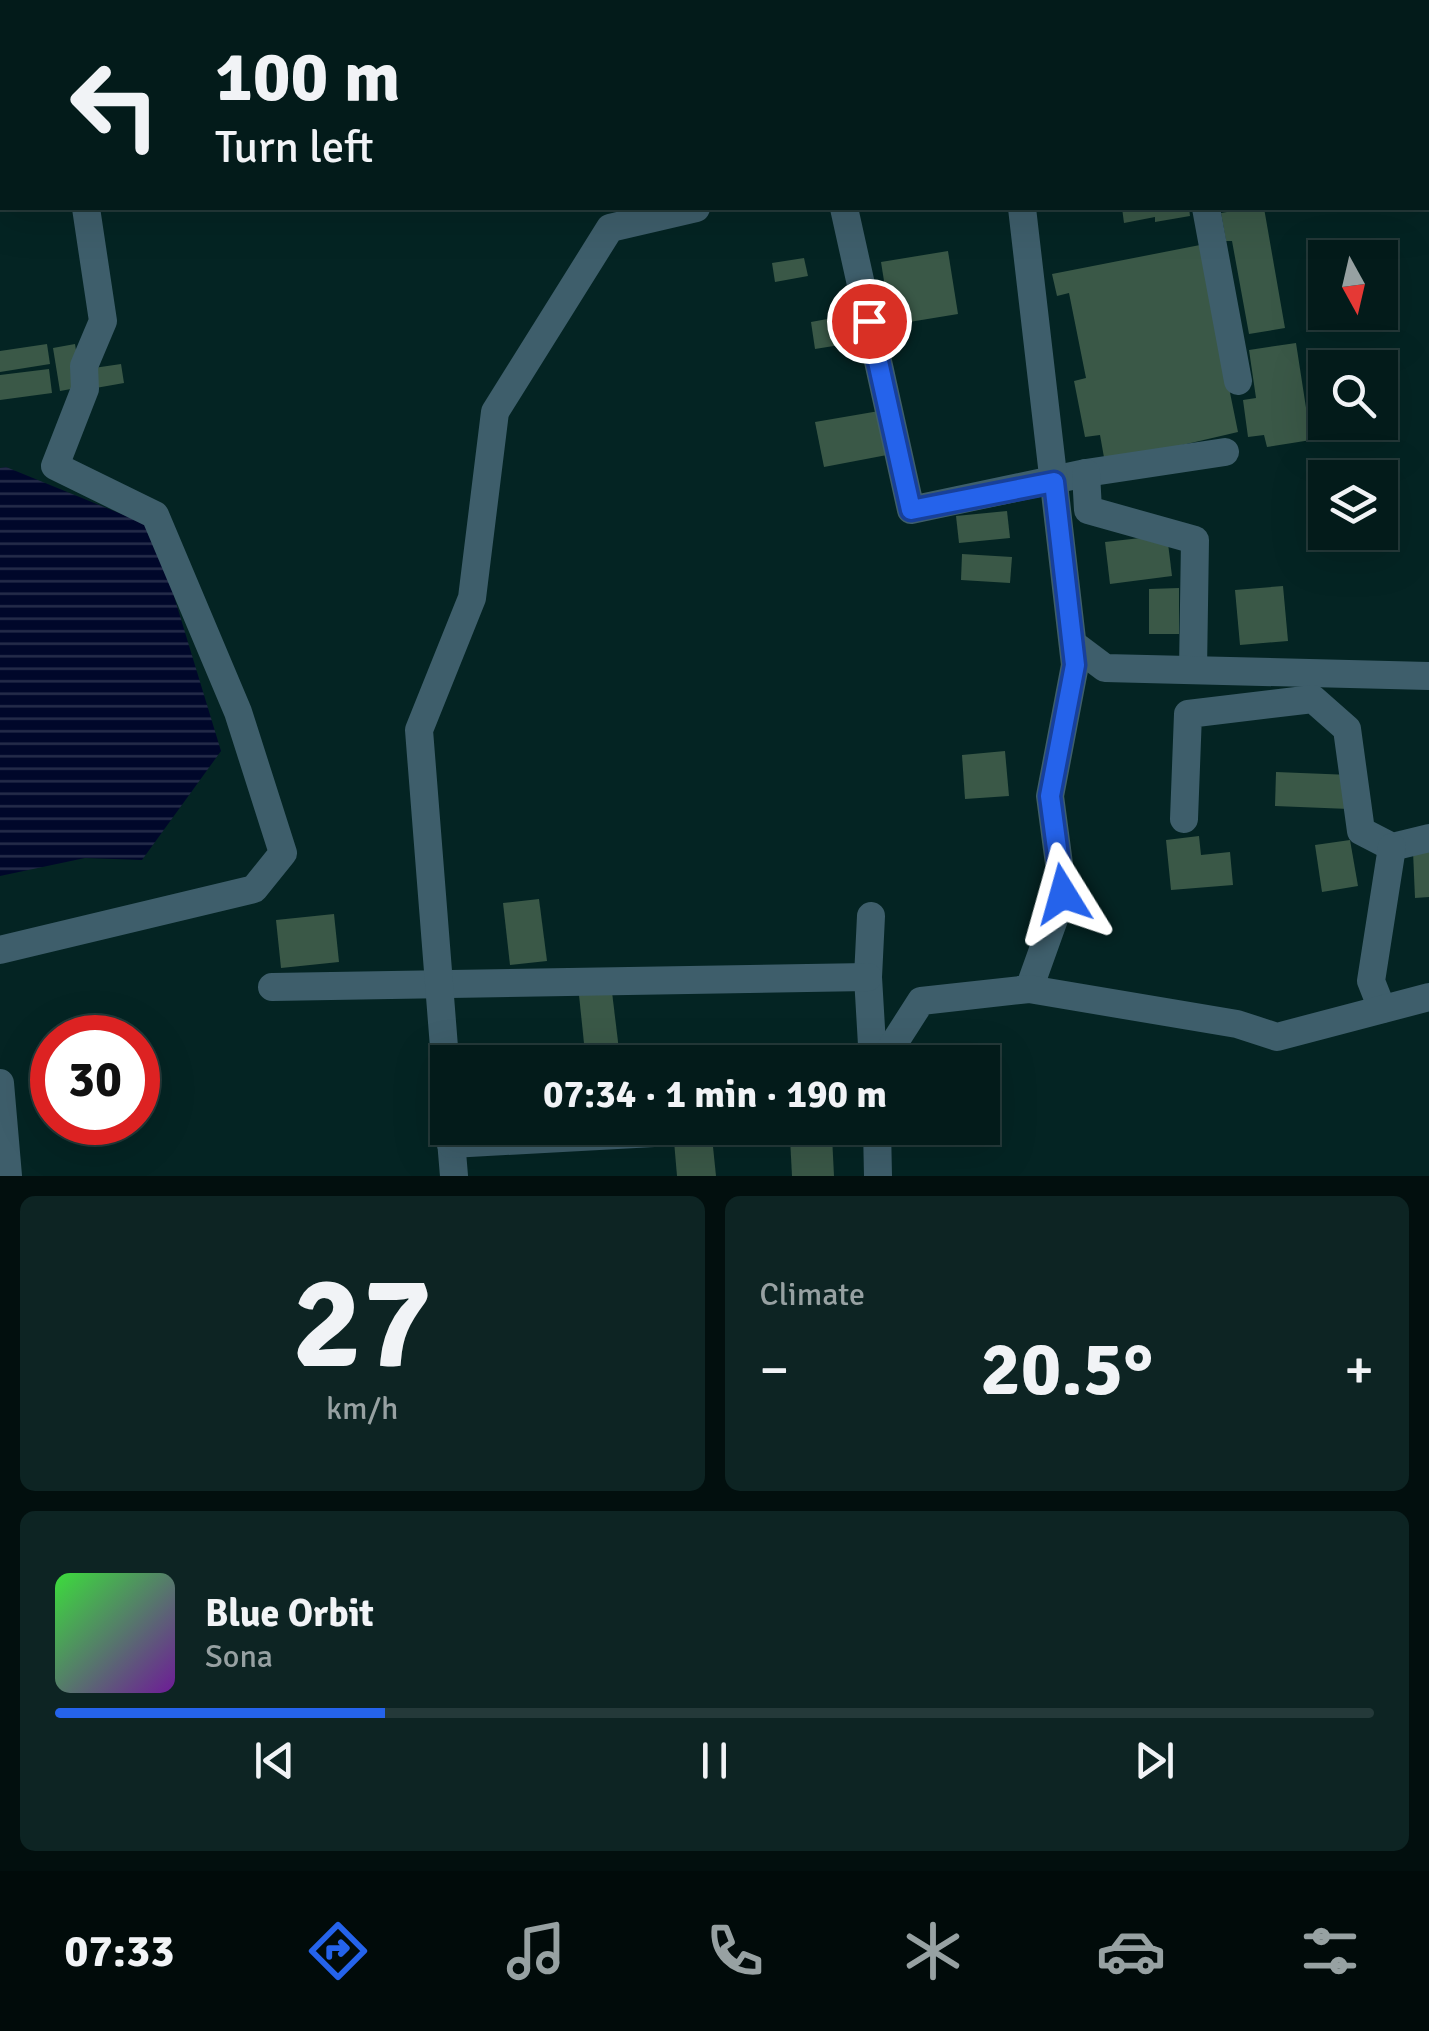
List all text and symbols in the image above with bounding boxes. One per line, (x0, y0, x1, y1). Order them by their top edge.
text: 100 m (215, 34, 400, 120)
icon: left (50, 40, 180, 170)
text: Turn left (215, 120, 374, 175)
north arrow (1308, 240, 1398, 330)
map controls (1308, 240, 1398, 550)
pin (827, 279, 912, 364)
icon: arrive (842, 294, 897, 349)
button: search (1308, 350, 1398, 440)
button: layers (1308, 460, 1398, 550)
position arrow (1011, 842, 1115, 946)
speed limit sign: 30 (30, 1015, 160, 1145)
text: 07:34 · 1 min · 190 m (543, 1071, 887, 1118)
text: 27 (292, 1244, 432, 1404)
text: Climate (760, 1275, 865, 1314)
text: 20.5° (980, 1323, 1153, 1416)
text: − (760, 1336, 789, 1404)
text: + (1344, 1336, 1374, 1404)
text: km/h (326, 1389, 398, 1428)
text: Blue Orbit (205, 1590, 374, 1637)
text: Sona (205, 1637, 273, 1676)
icon: previous (247, 1733, 302, 1788)
icon: pause (687, 1733, 742, 1788)
icon: next (1127, 1733, 1182, 1788)
icon: directions (303, 1916, 373, 1986)
icon: music (501, 1916, 571, 1986)
icon: phone (700, 1916, 770, 1986)
icon: climate (898, 1916, 968, 1986)
icon: car (1096, 1916, 1166, 1986)
icon: filters (1295, 1916, 1365, 1986)
text: 07:33 (64, 1924, 175, 1979)

